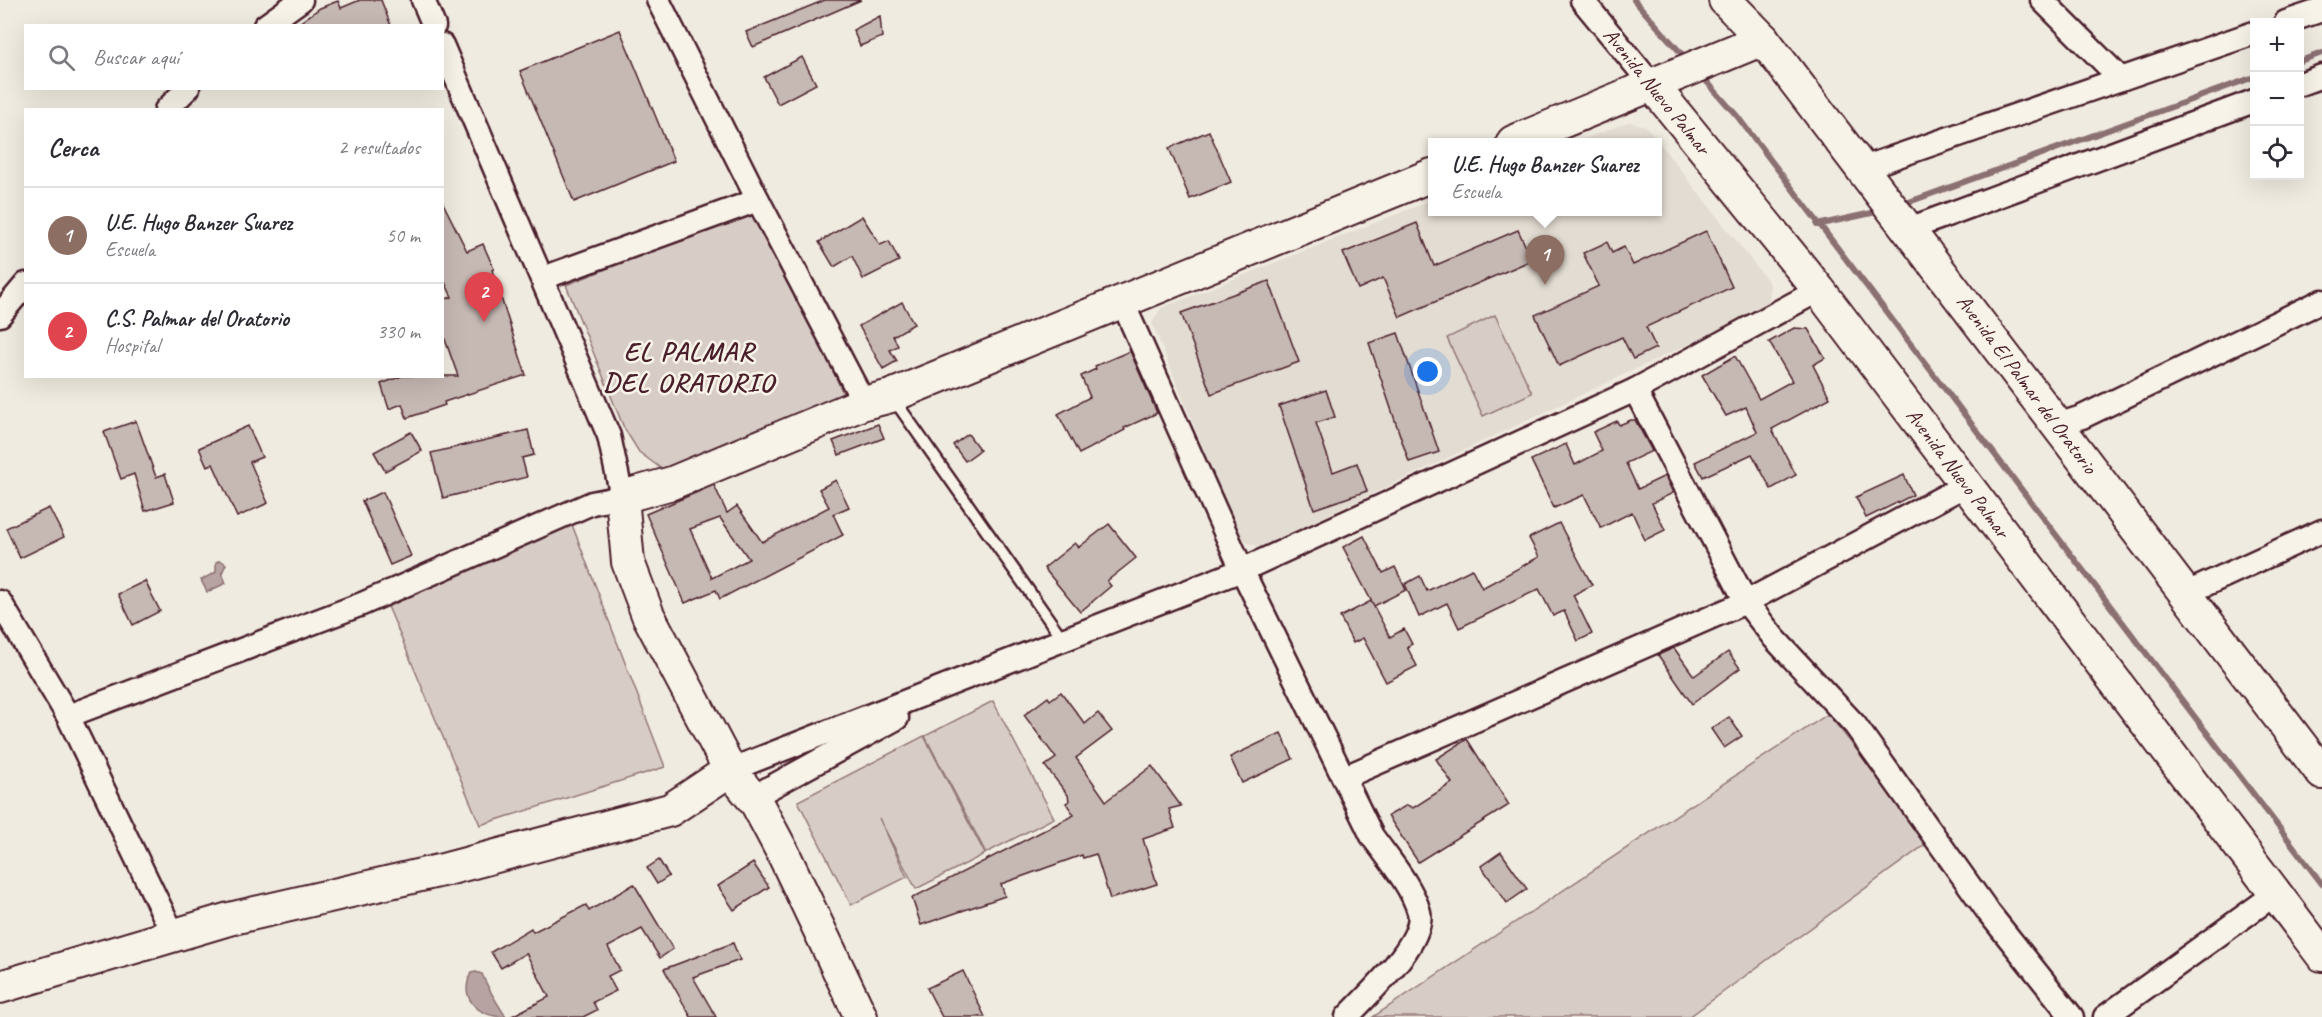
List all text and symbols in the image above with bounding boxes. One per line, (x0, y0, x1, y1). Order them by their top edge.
map controls (2250, 18, 2304, 180)
button: + (2250, 18, 2304, 72)
street label: Avenida Nuevo Palmar (1598, 22, 1718, 162)
search box (24, 24, 444, 90)
icon: search (45, 41, 78, 74)
text: Buscar aquí (93, 43, 179, 71)
button: − (2250, 72, 2304, 126)
button: locate (2250, 126, 2304, 180)
text: Cerca (48, 131, 98, 164)
text: 2 resultados (338, 135, 420, 160)
popup (1428, 138, 1662, 216)
text: U.E. Hugo Banzer Suarez (1451, 151, 1639, 179)
text: Escuela (1451, 179, 1501, 204)
text: U.E. Hugo Banzer Suarez (105, 209, 292, 237)
text: 1 (63, 223, 72, 248)
text: 50 m (386, 223, 420, 248)
pin: 1 (1526, 236, 1564, 285)
text: Escuela (105, 237, 155, 262)
pin: 2 (464, 272, 504, 322)
street label: Avenida El Palmar del Oratorio (1951, 289, 2104, 480)
text: C.S. Palmar del Oratorio (105, 305, 289, 333)
text: 2 (63, 319, 72, 344)
text: 330 m (377, 319, 420, 344)
text: Hospital (105, 333, 160, 358)
district label: EL PALMAR DEL ORATORIO (603, 334, 777, 399)
your location (1413, 357, 1442, 386)
street label: Avenida Nuevo Palmar (1901, 403, 2017, 545)

